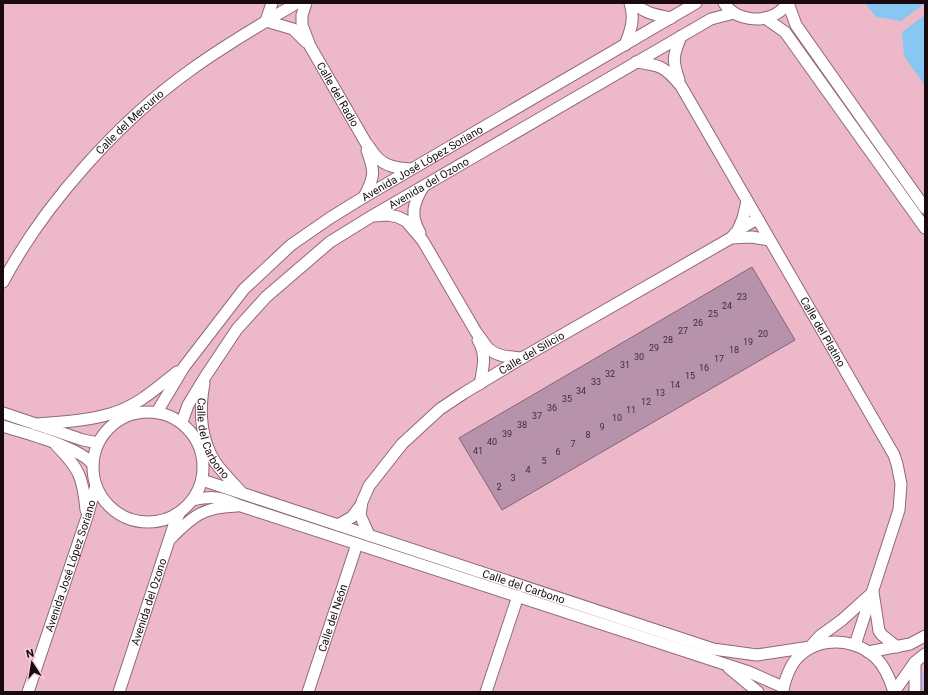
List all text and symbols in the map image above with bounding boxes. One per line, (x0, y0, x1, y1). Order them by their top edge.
street label: Calle del Radio (314, 60, 361, 129)
street label: Calle del Mercurio (93, 87, 166, 157)
street label: Avenida José López Soriano (359, 123, 485, 204)
street label: Avenida del Ozono (386, 155, 471, 212)
house number: 23 (737, 292, 747, 302)
street label: Calle del Platino (797, 295, 848, 370)
house number: 24 (722, 301, 732, 311)
house number: 25 (708, 309, 718, 319)
house number: 26 (693, 318, 703, 328)
house number: 27 (678, 326, 688, 336)
street label: Calle del Silicio (496, 329, 567, 378)
house number: 20 (758, 329, 768, 339)
house number: 28 (663, 335, 673, 345)
house number: 19 (743, 337, 753, 347)
house number: 29 (649, 343, 659, 353)
house number: 18 (729, 345, 739, 355)
house number: 30 (634, 352, 644, 362)
house number: 17 (714, 354, 724, 364)
house number: 31 (620, 360, 630, 370)
house number: 16 (699, 363, 709, 373)
house number: 32 (605, 369, 615, 379)
house number: 15 (685, 371, 695, 381)
house number: 33 (591, 377, 601, 387)
house number: 14 (670, 380, 680, 390)
house number: 34 (576, 386, 586, 396)
house number: 13 (655, 388, 665, 398)
house number: 35 (562, 394, 572, 404)
street label: Calle del Carbono (194, 397, 232, 482)
house number: 12 (641, 397, 651, 407)
house number: 36 (547, 403, 557, 413)
house number: 11 (626, 405, 636, 415)
house number: 37 (532, 411, 542, 421)
house number: 10 (612, 413, 622, 423)
house number: 38 (517, 420, 527, 430)
house number: 9 (599, 422, 605, 432)
house number: 39 (502, 429, 512, 439)
house number: 8 (585, 430, 591, 440)
house number: 40 (487, 437, 497, 447)
house number: 7 (570, 439, 576, 449)
house number: 41 (473, 446, 483, 456)
house number: 6 (555, 447, 561, 457)
house number: 5 (541, 456, 547, 466)
house number: 4 (525, 465, 531, 475)
house number: 3 (510, 473, 516, 483)
house number: 2 (496, 482, 502, 492)
street label: Avenida José López Soriano (43, 499, 98, 634)
street label: Avenida del Ozono (129, 557, 170, 647)
street label: Calle del Carbono (481, 567, 567, 607)
street label: Calle del Neón (316, 583, 350, 654)
north arrow (12, 643, 52, 683)
text: N (25, 646, 35, 661)

